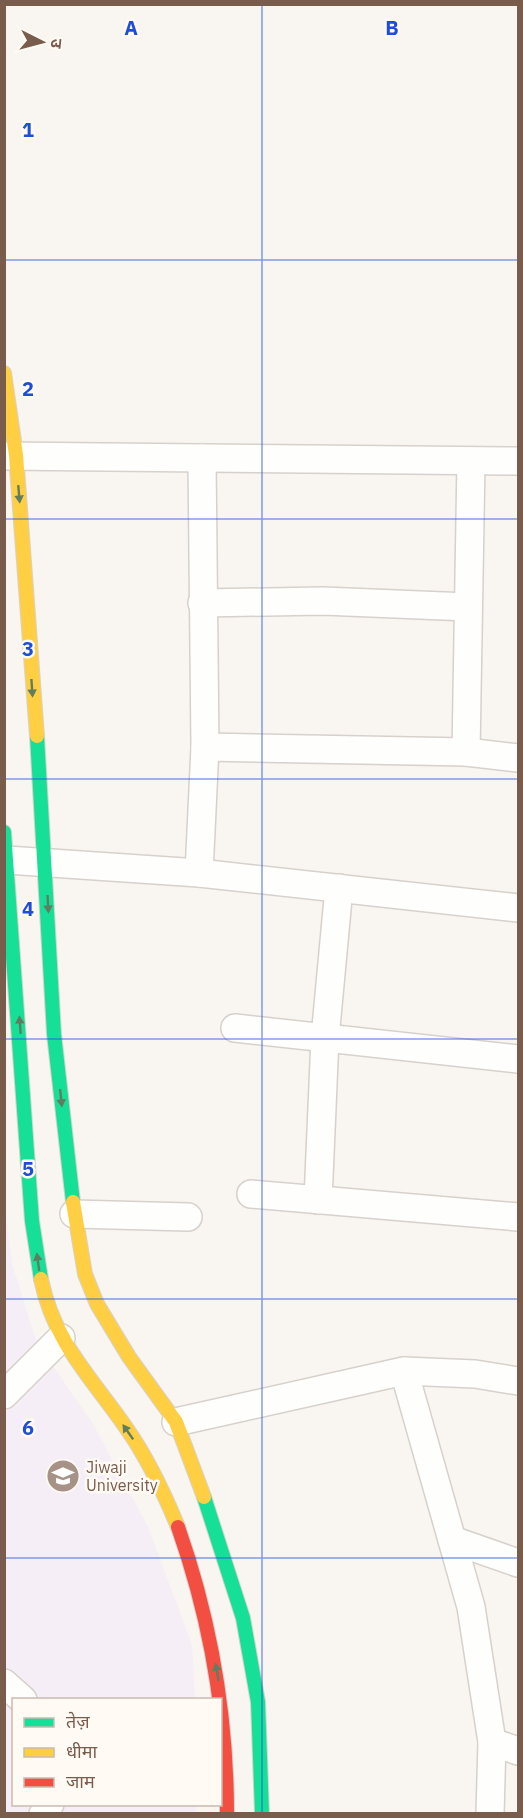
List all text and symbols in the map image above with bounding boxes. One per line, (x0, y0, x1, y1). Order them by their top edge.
north arrow (12, 12, 72, 72)
text: A (124, 14, 138, 41)
text: B (385, 14, 399, 41)
text: उ (46, 38, 67, 50)
text: 1 (22, 116, 34, 143)
text: 2 (22, 375, 34, 402)
one-way arrow (14, 484, 24, 503)
text: 3 (22, 635, 34, 662)
one-way arrow (28, 679, 37, 698)
one-way arrow (43, 894, 52, 913)
text: 4 (22, 895, 34, 922)
one-way arrow (15, 1016, 25, 1035)
one-way arrow (57, 1089, 66, 1108)
text: 5 (22, 1155, 34, 1182)
one-way arrow (33, 1252, 42, 1271)
text: 6 (22, 1414, 34, 1441)
one-way arrow (122, 1424, 134, 1440)
place label: Jiwaji University (86, 1457, 158, 1495)
school or university icon: Jiwaji University (45, 1458, 81, 1494)
one-way arrow (212, 1662, 221, 1681)
legend (12, 1698, 222, 1806)
text: तेज़ (66, 1710, 90, 1733)
text: धीमा (66, 1740, 97, 1763)
text: जाम (66, 1770, 96, 1793)

